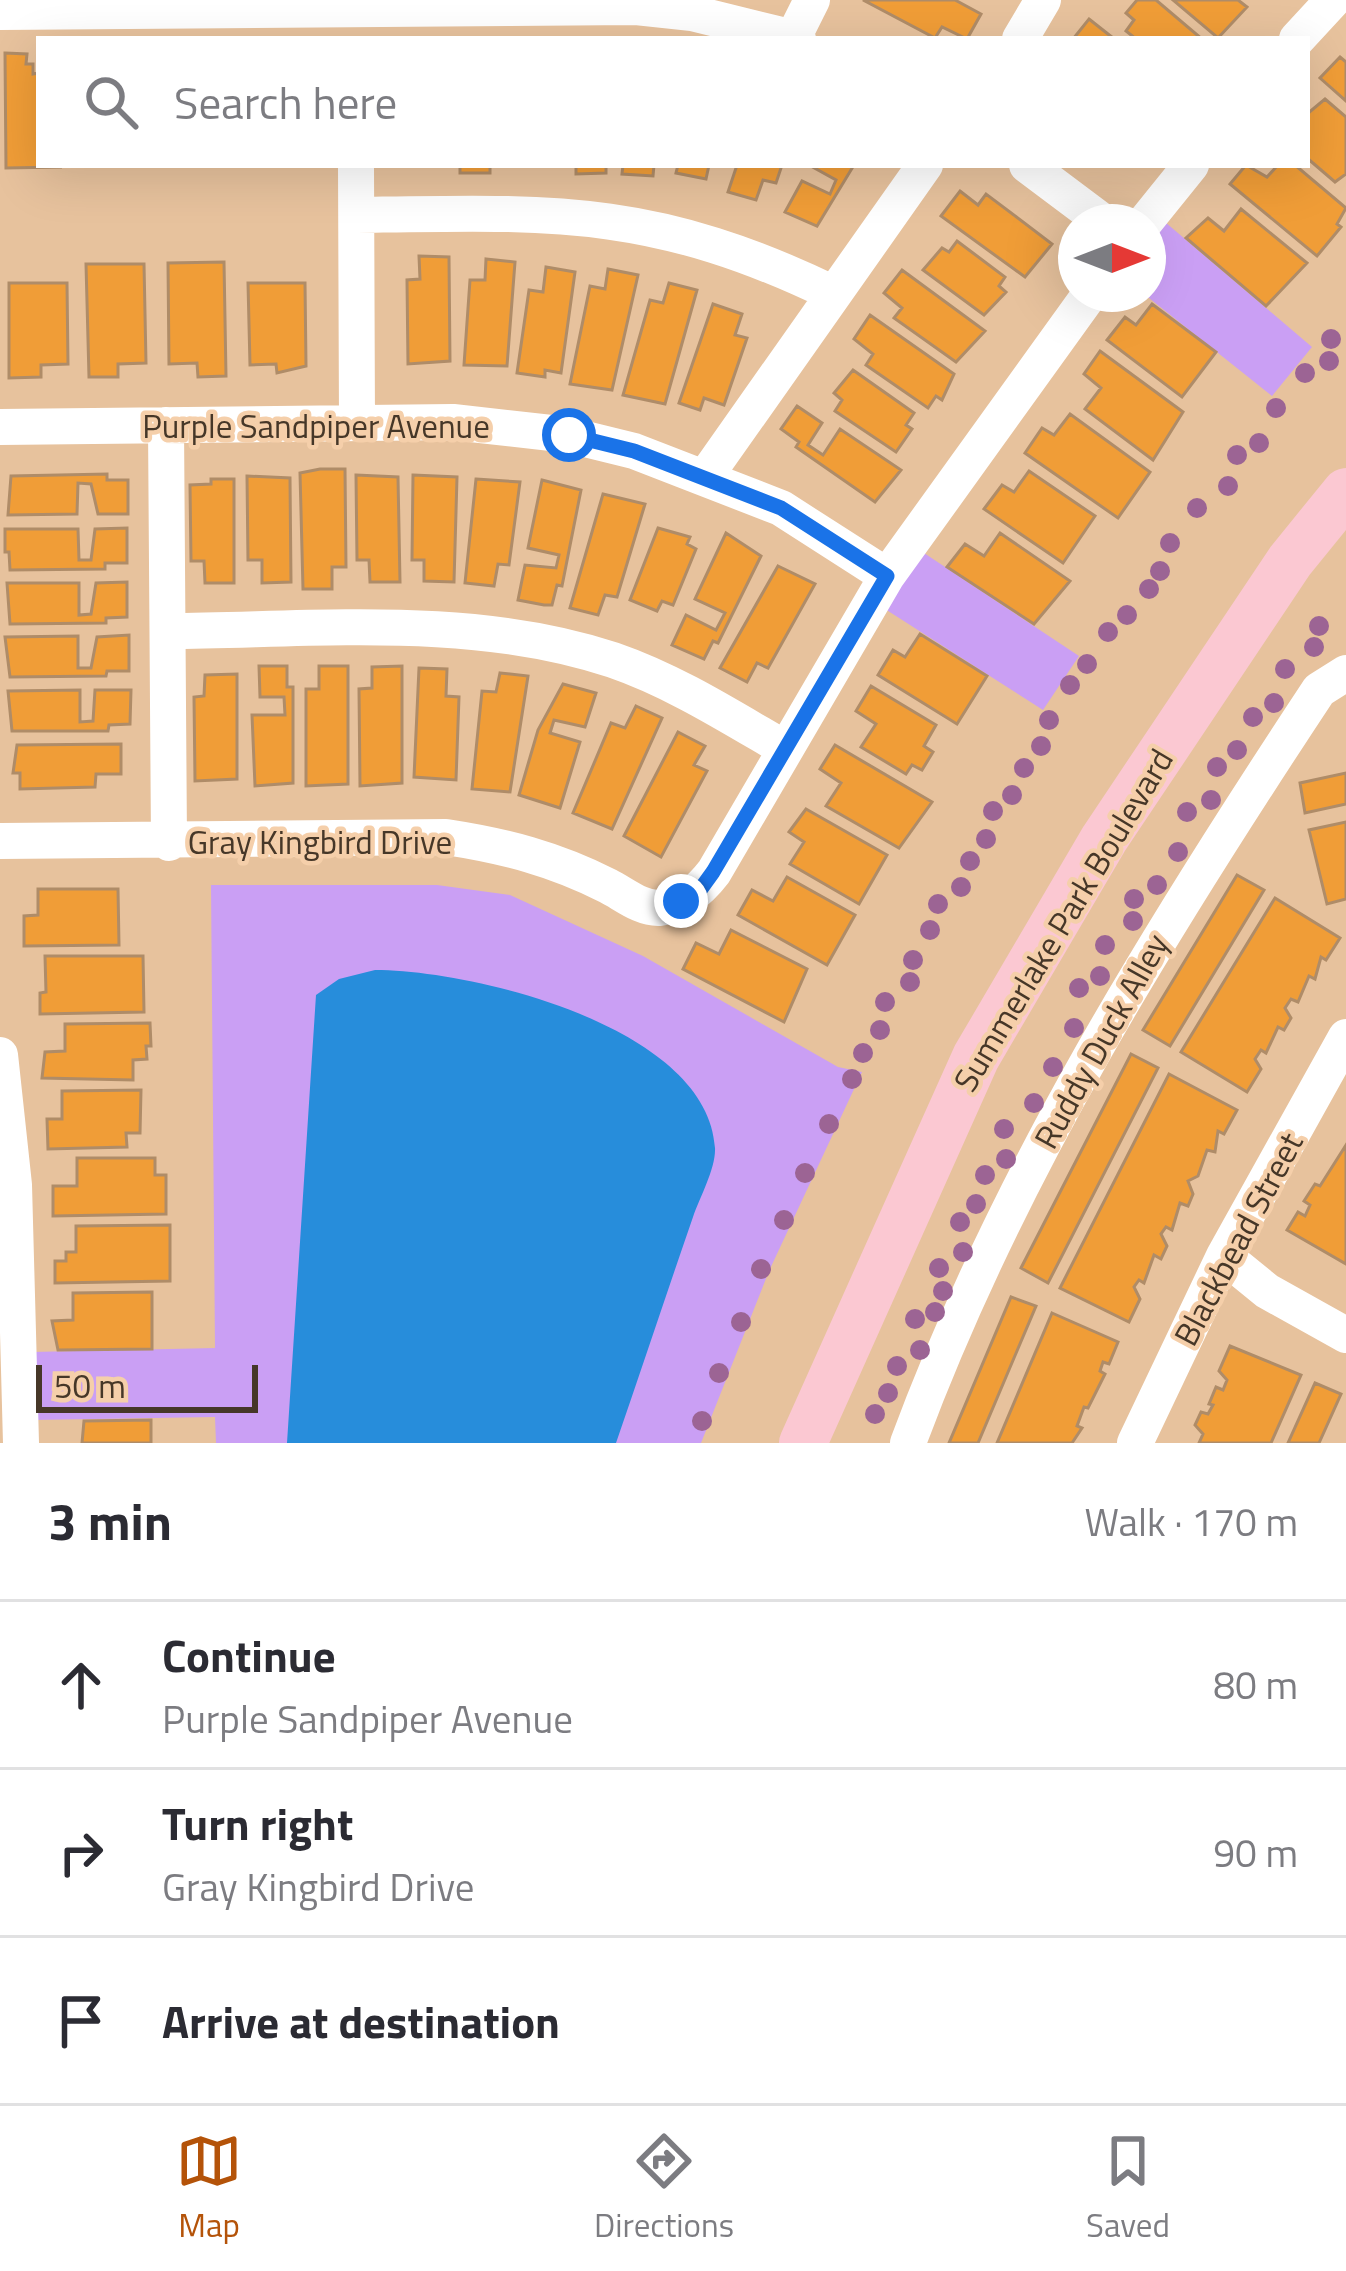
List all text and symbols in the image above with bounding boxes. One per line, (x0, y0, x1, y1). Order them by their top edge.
search box (36, 36, 1310, 168)
text: Search here (174, 68, 397, 136)
icon: search (78, 69, 144, 135)
north arrow (1058, 204, 1166, 312)
street label: Purple Sandpiper Avenue (142, 401, 490, 451)
route start (542, 408, 596, 462)
street label: Summerlake Park Boulevard (941, 739, 1185, 1101)
street label: Gray Kingbird Drive (188, 817, 452, 867)
route end (654, 874, 708, 928)
street label: Ruddy Duck Alley (1021, 924, 1181, 1158)
street label: Blackbead Street (1161, 1123, 1315, 1354)
scale bar (36, 1359, 258, 1412)
text: 50 m (54, 1361, 126, 1411)
text: 3 min (48, 1482, 172, 1560)
text: Walk · 170 m (1084, 1492, 1298, 1551)
text: Continue (162, 1621, 336, 1689)
icon: ahead (48, 1652, 114, 1718)
text: 80 m (1213, 1655, 1298, 1714)
text: Purple Sandpiper Avenue (162, 1689, 573, 1748)
text: Turn right (162, 1789, 353, 1857)
icon: right (48, 1820, 114, 1886)
text: 90 m (1213, 1823, 1298, 1882)
text: Gray Kingbird Drive (162, 1857, 475, 1916)
text: Arrive at destination (162, 1987, 560, 2055)
icon: arrive (48, 1988, 114, 2054)
tab: Map (176, 2128, 242, 2250)
tab: Directions (594, 2128, 734, 2250)
tab: Saved (1086, 2128, 1170, 2250)

